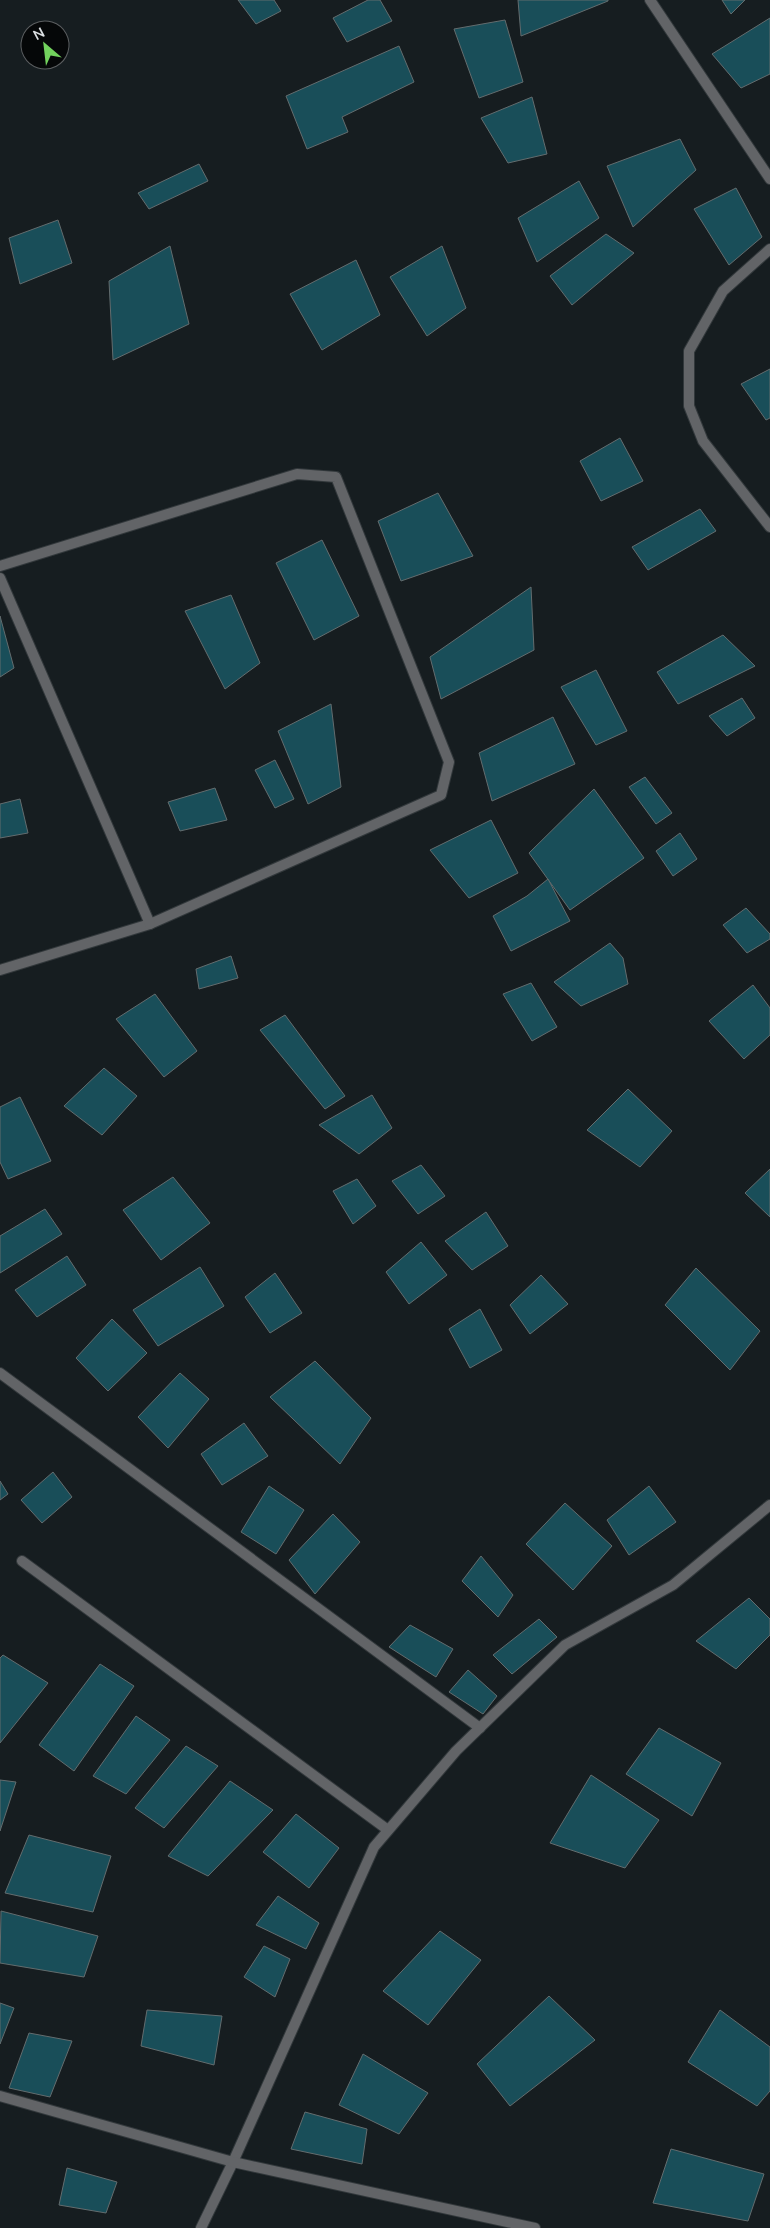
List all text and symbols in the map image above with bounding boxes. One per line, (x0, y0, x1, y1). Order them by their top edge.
north arrow (20, 20, 70, 70)
text: N (30, 23, 48, 45)

